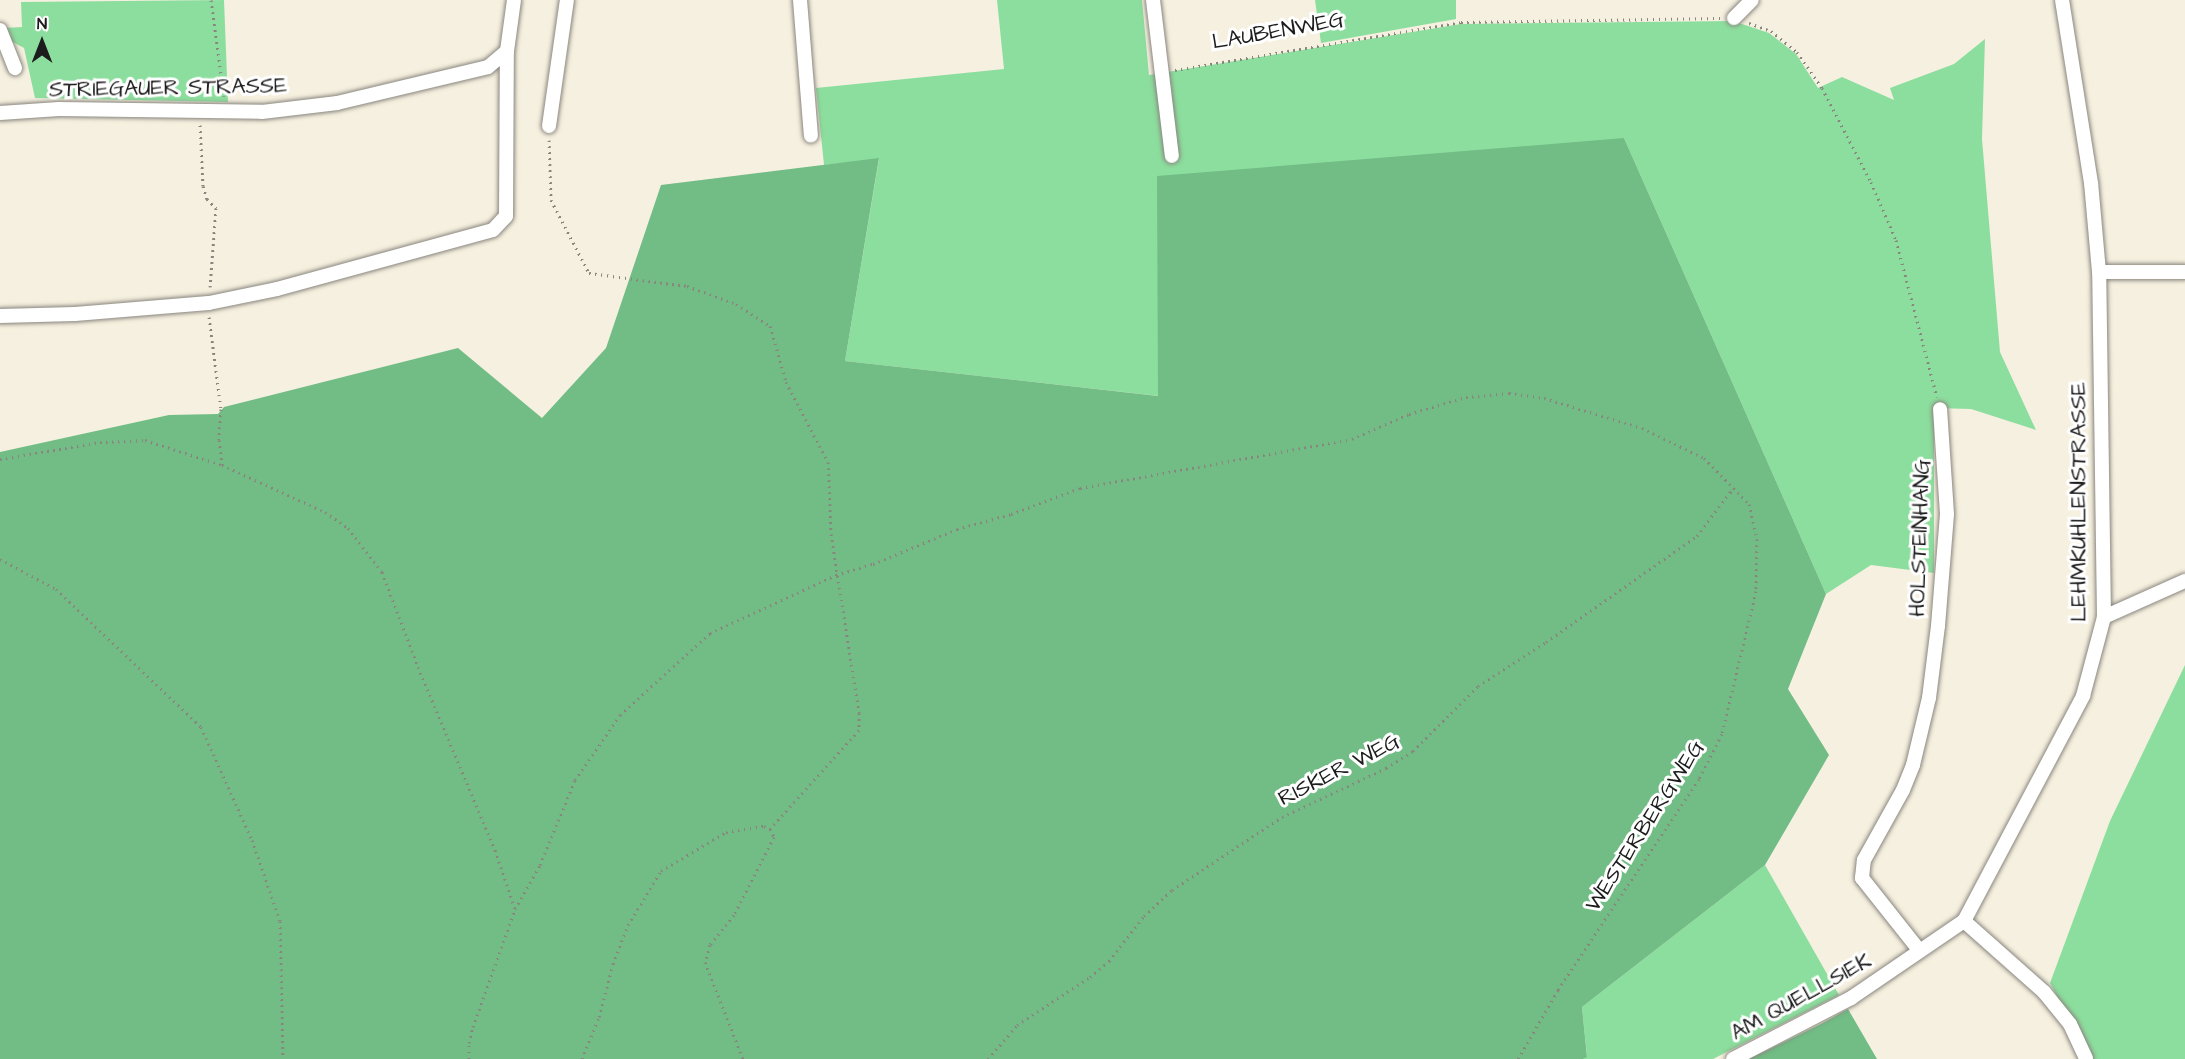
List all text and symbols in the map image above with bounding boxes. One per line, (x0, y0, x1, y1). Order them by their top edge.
street label: LAUBENWEG (1210, 6, 1346, 56)
north arrow (12, 12, 72, 72)
text: N (37, 13, 47, 35)
street label: STRIEGAUER STRASSE (49, 73, 287, 103)
street label: LEHMKUHLENSTRASSE (2066, 382, 2092, 622)
street label: HOLSTEINHANG (1904, 459, 1936, 617)
street label: RISKER WEG (1274, 728, 1404, 812)
street label: WESTERBERGWEG (1580, 735, 1710, 917)
street label: AM QUELLSIEK (1726, 948, 1876, 1046)

